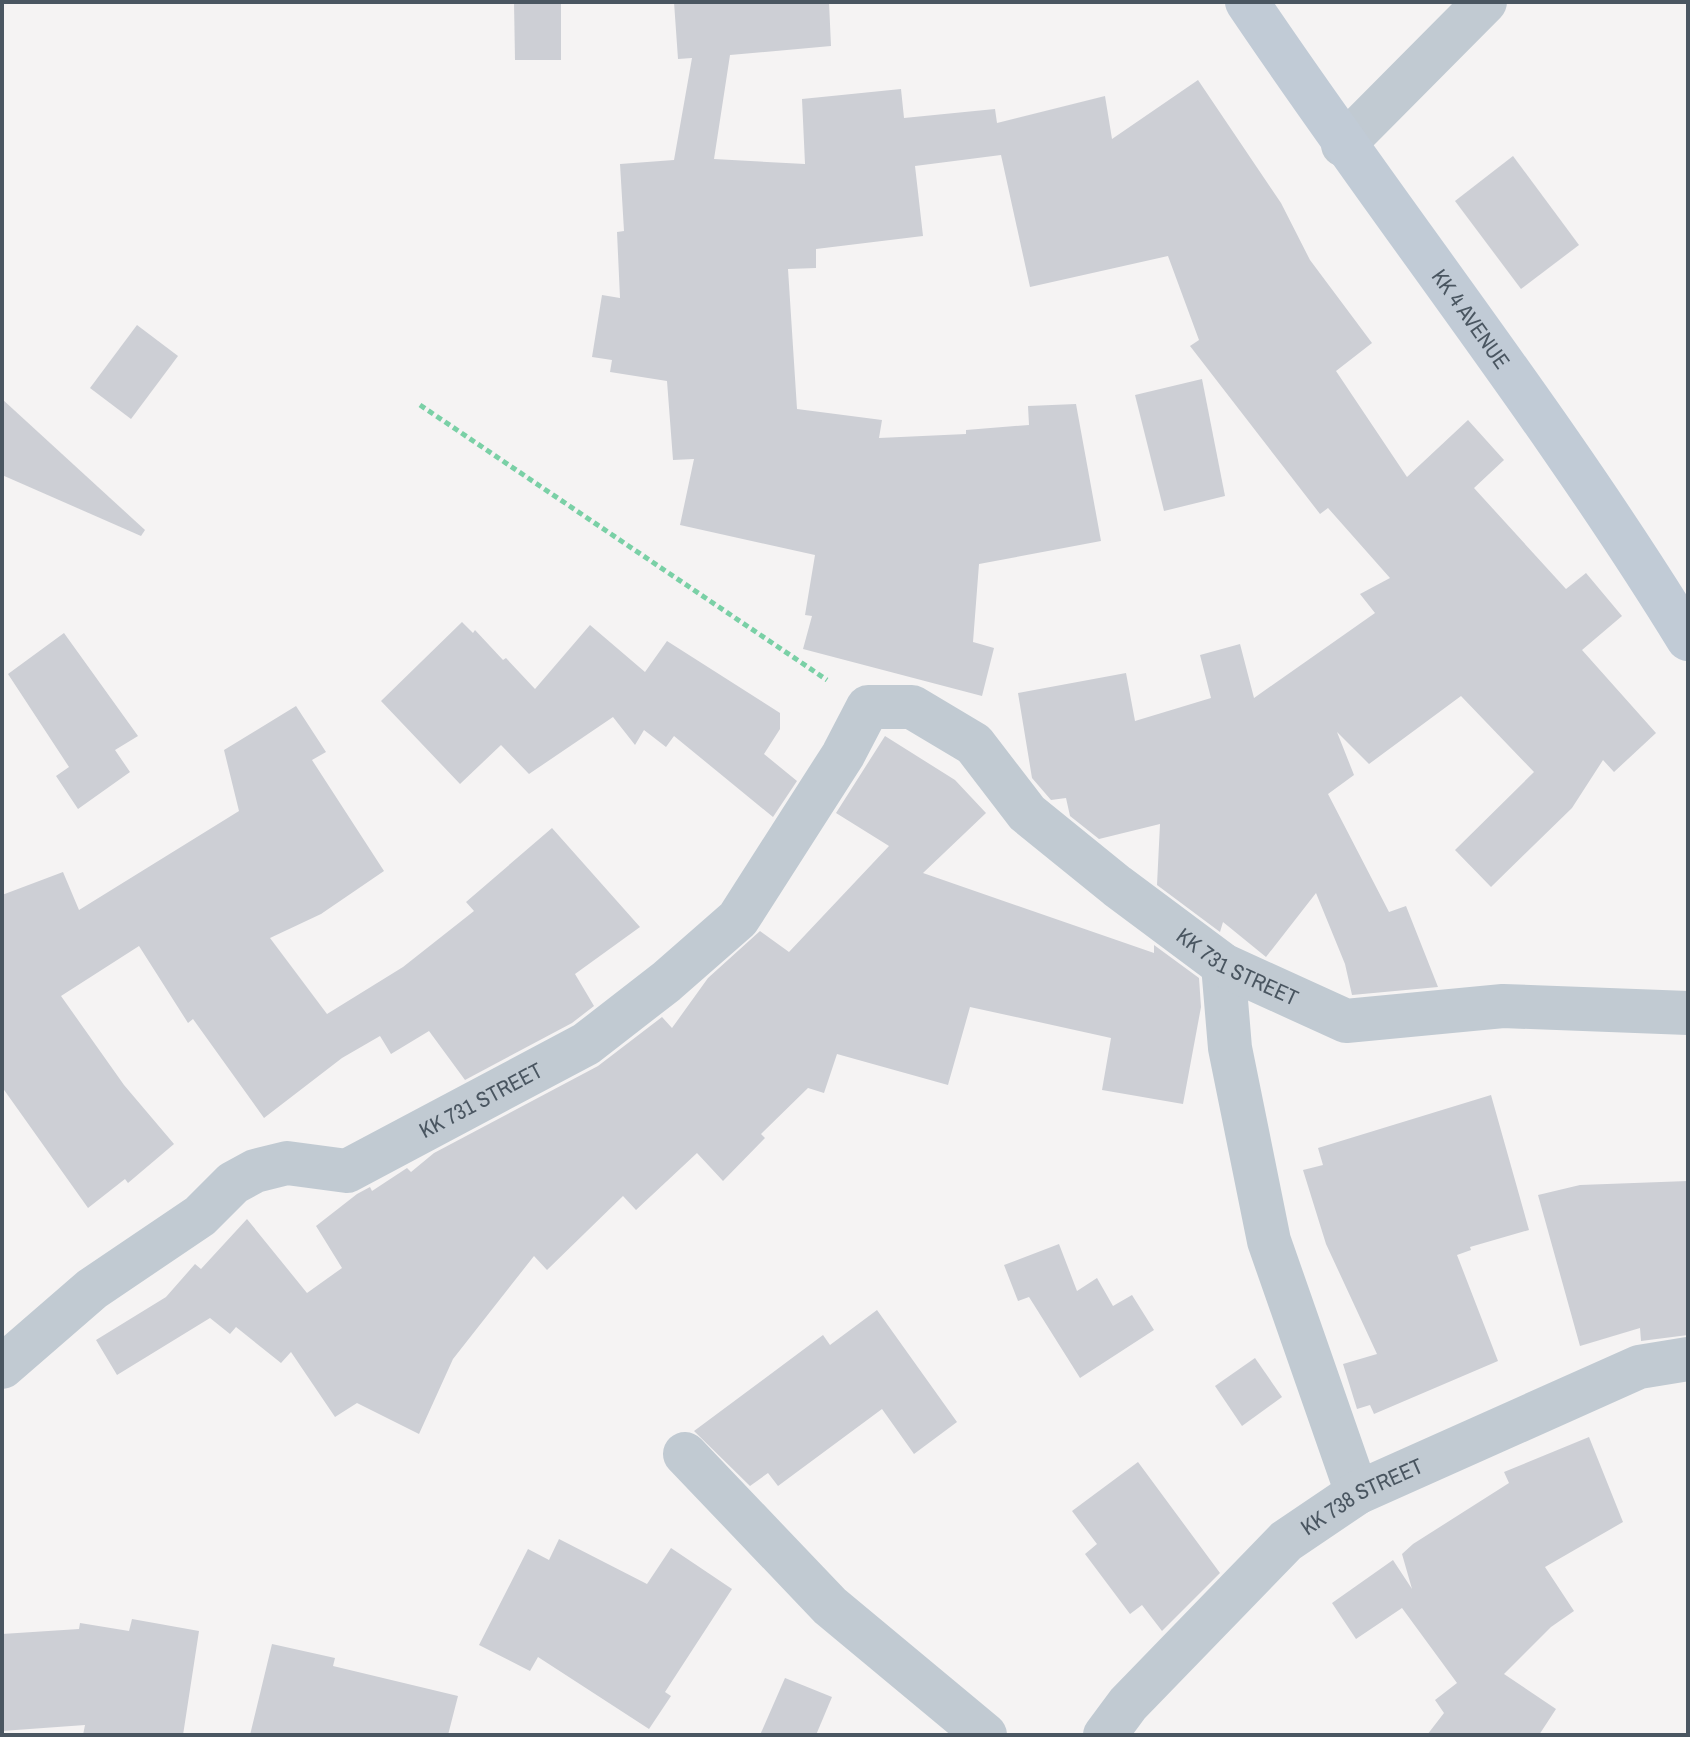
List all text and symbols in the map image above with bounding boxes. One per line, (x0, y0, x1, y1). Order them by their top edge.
street label: KK 4 AVENUE (1425, 263, 1517, 375)
street label: KK 731 STREET (1171, 921, 1303, 1012)
street label: KK 731 STREET (414, 1055, 547, 1145)
street label: KK 738 STREET (1295, 1451, 1427, 1542)

